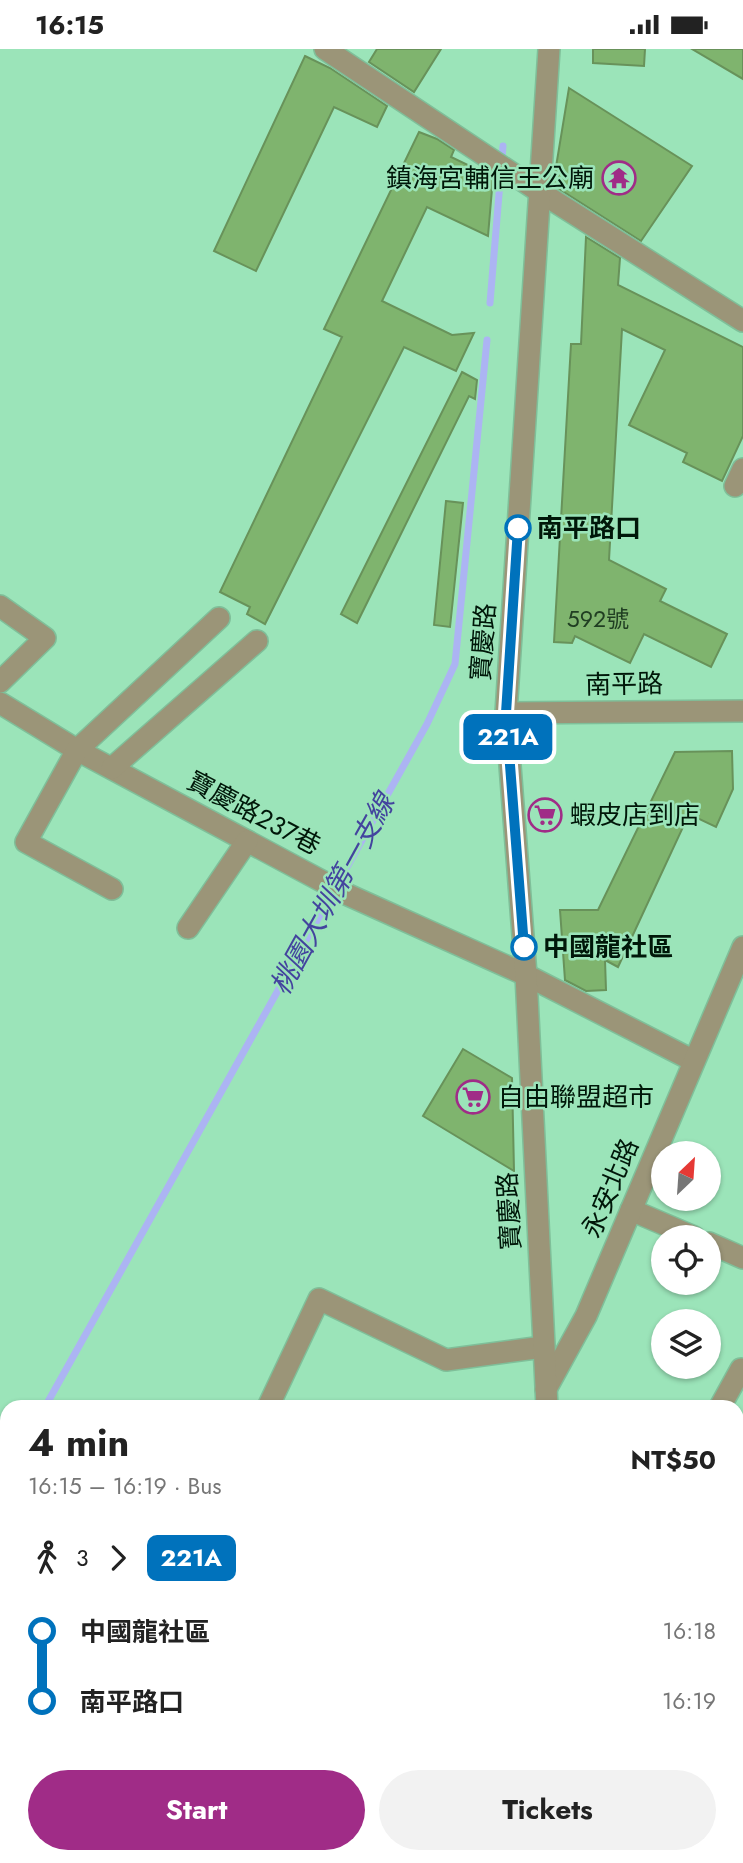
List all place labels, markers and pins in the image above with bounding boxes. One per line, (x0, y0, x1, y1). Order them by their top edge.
place label: 鎮海宮輔信王公廟 (386, 159, 594, 197)
temple icon: 鎮海宮輔信王公廟 (600, 159, 638, 197)
place label: 南平路口 (537, 509, 641, 547)
marker: 南平路口 (505, 515, 531, 541)
supermarket icon: 蝦皮店到店 (526, 796, 564, 834)
place label: 蝦皮店到店 (570, 796, 700, 834)
place label: 中國龍社區 (543, 928, 673, 966)
marker: 中國龍社區 (511, 934, 537, 960)
supermarket icon: 自由聯盟超市 (454, 1078, 492, 1116)
place label: 自由聯盟超市 (498, 1078, 654, 1116)

